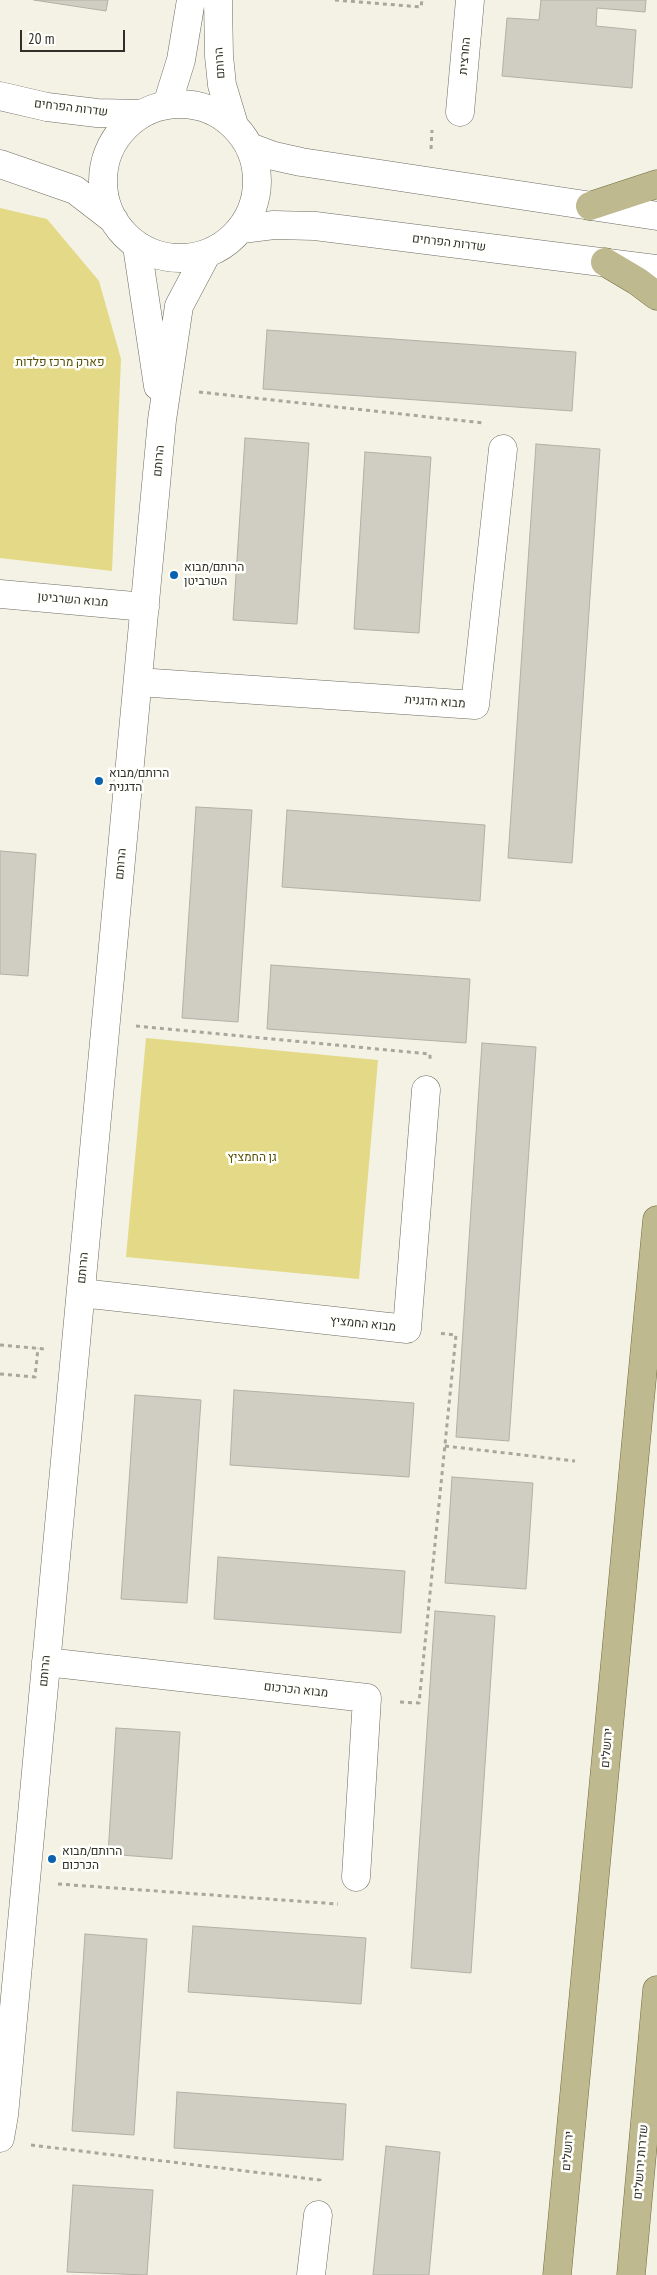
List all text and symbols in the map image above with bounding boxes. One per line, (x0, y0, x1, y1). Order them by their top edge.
scale bar (22, 20, 128, 52)
text: 20 m (28, 29, 54, 48)
street label: החרצית (456, 36, 474, 76)
street label: הרותם (212, 47, 228, 79)
street label: שדרות הפרחים (33, 96, 109, 120)
street label: שדרות הפרחים (411, 231, 487, 255)
park label: פארק מרכז פלדות (16, 356, 104, 370)
street label: הרותם (150, 445, 168, 477)
place label: הרותם/מבוא השרביטן (184, 561, 244, 589)
marker: הרותם/מבוא השרביטן (168, 569, 180, 581)
street label: מבוא השרביטן (37, 590, 109, 610)
street label: מבוא הדגנית (404, 693, 466, 711)
place label: הרותם/מבוא הדגנית (109, 767, 169, 795)
marker: הרותם/מבוא הדגנית (93, 775, 105, 787)
street label: הרותם (112, 848, 130, 880)
park label: גן החמציץ (227, 1151, 277, 1165)
street label: הרותם (74, 1252, 92, 1284)
street label: מבוא החמציץ (329, 1313, 397, 1335)
street label: הרותם (36, 1655, 54, 1687)
street label: מבוא הכרכום (263, 1679, 329, 1701)
street label: ירושלים (598, 1727, 616, 1769)
place label: הרותם/מבוא הכרכום (62, 1845, 122, 1873)
marker: הרותם/מבוא הכרכום (46, 1853, 58, 1865)
street label: שדרות ירושלים (631, 2124, 651, 2200)
street label: ירושלים (559, 2130, 577, 2172)

